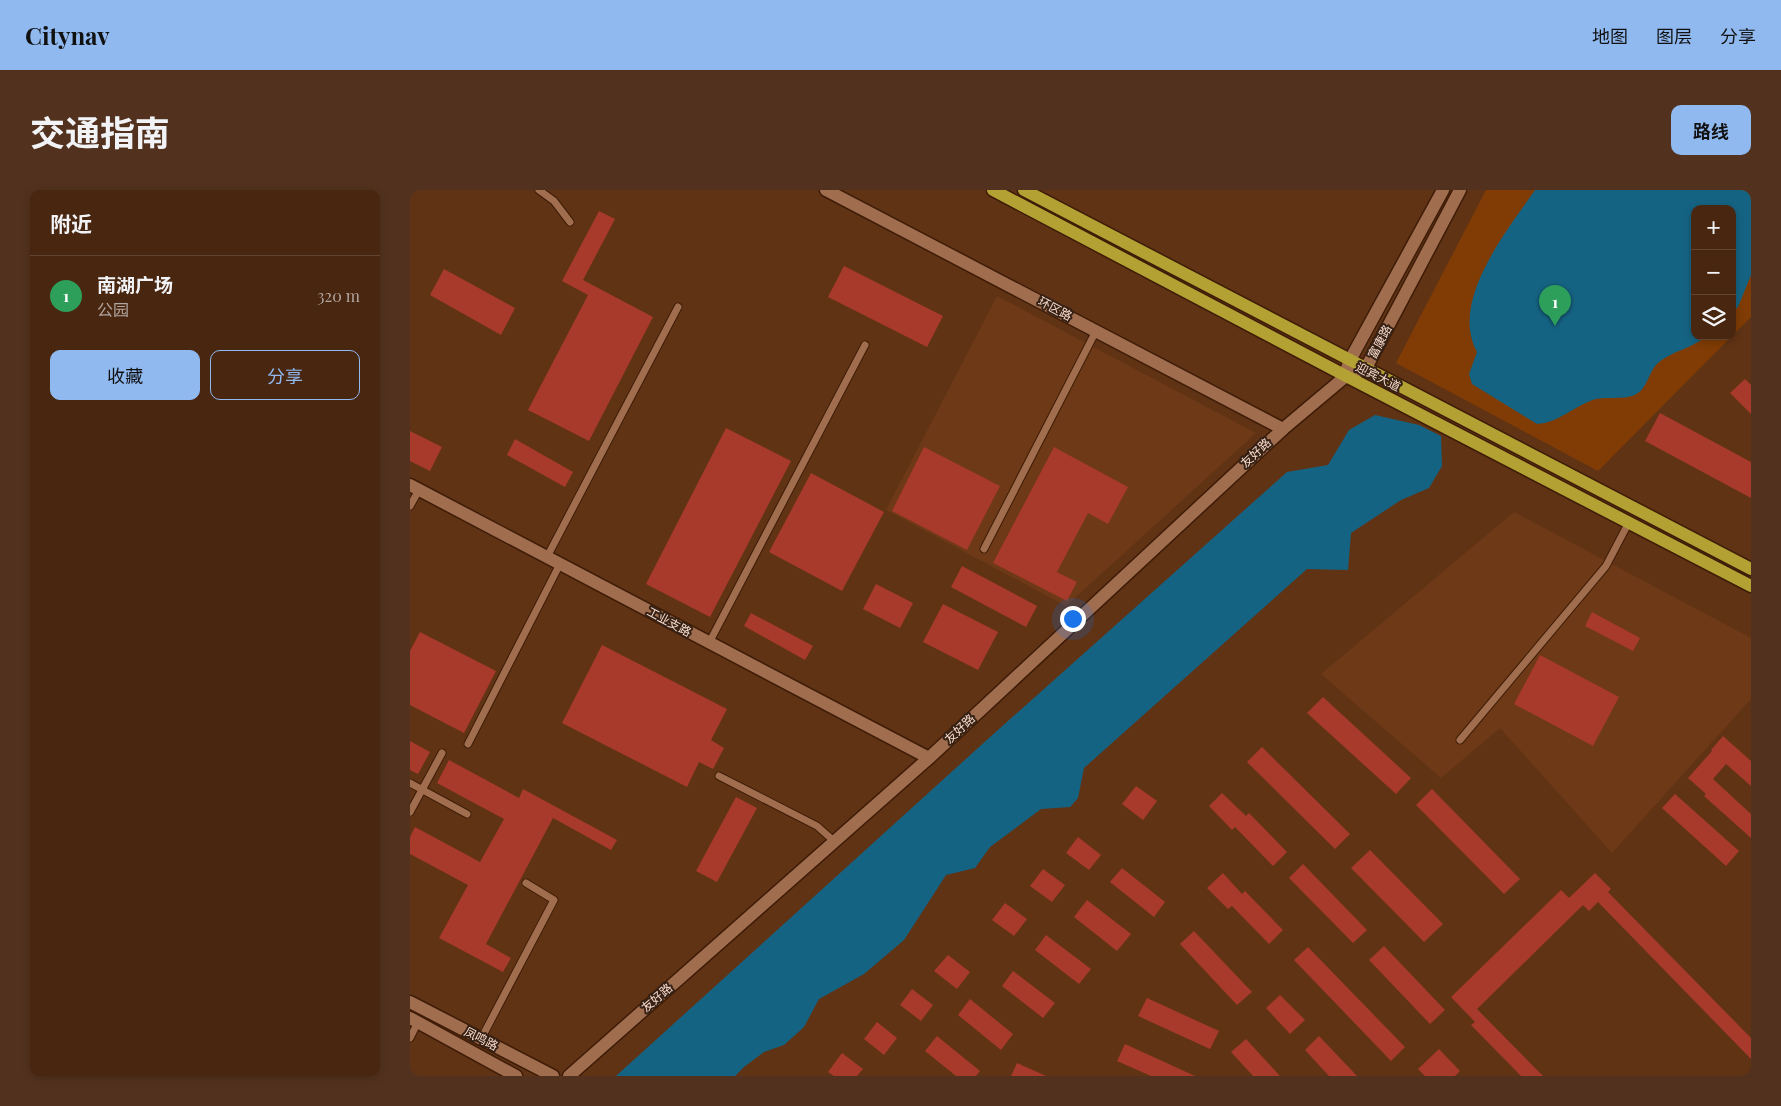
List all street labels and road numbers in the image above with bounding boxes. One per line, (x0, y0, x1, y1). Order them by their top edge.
street label: 环区路 (1036, 293, 1075, 324)
street label: 富康路 (1364, 322, 1395, 361)
street label: 迎宾大道 (1353, 358, 1403, 394)
street label: 友好路 (1237, 434, 1274, 470)
street label: 工业支路 (645, 603, 694, 639)
street label: 友好路 (941, 710, 978, 746)
street label: 友好路 (638, 979, 675, 1015)
street label: 凤鸣路 (462, 1023, 501, 1053)

